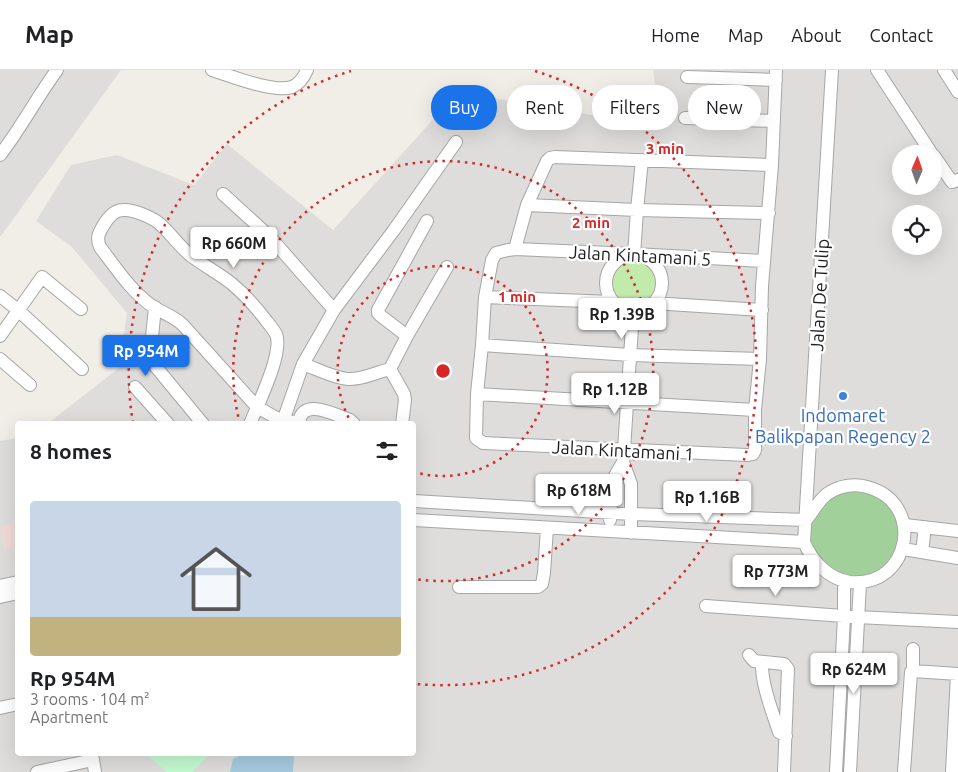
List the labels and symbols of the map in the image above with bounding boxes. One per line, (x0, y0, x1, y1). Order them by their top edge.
text: 3 min (646, 140, 684, 157)
north arrow (892, 145, 942, 195)
text: 2 min (572, 214, 610, 231)
pin: Rp 660M (188, 226, 280, 269)
street label: Jalan De Tulip (806, 238, 832, 352)
street label: Jalan Kintamani 5 (568, 241, 712, 269)
text: 1 min (498, 288, 536, 305)
pin: Rp 1.39B (570, 298, 674, 340)
pin: Rp 954M (100, 334, 192, 377)
centre of rings (434, 362, 452, 380)
pin: Rp 1.12B (563, 372, 667, 415)
marker: Indomaret Balikpapan Regency 2 (837, 390, 849, 402)
place label: Indomaret Balikpapan Regency 2 (755, 405, 931, 446)
street label: Jalan Kintamani 1 (551, 436, 695, 464)
pin: Rp 618M (533, 474, 625, 516)
pin: Rp 1.16B (655, 480, 759, 523)
pin: Rp 773M (730, 554, 822, 597)
pin: Rp 624M (808, 652, 900, 695)

